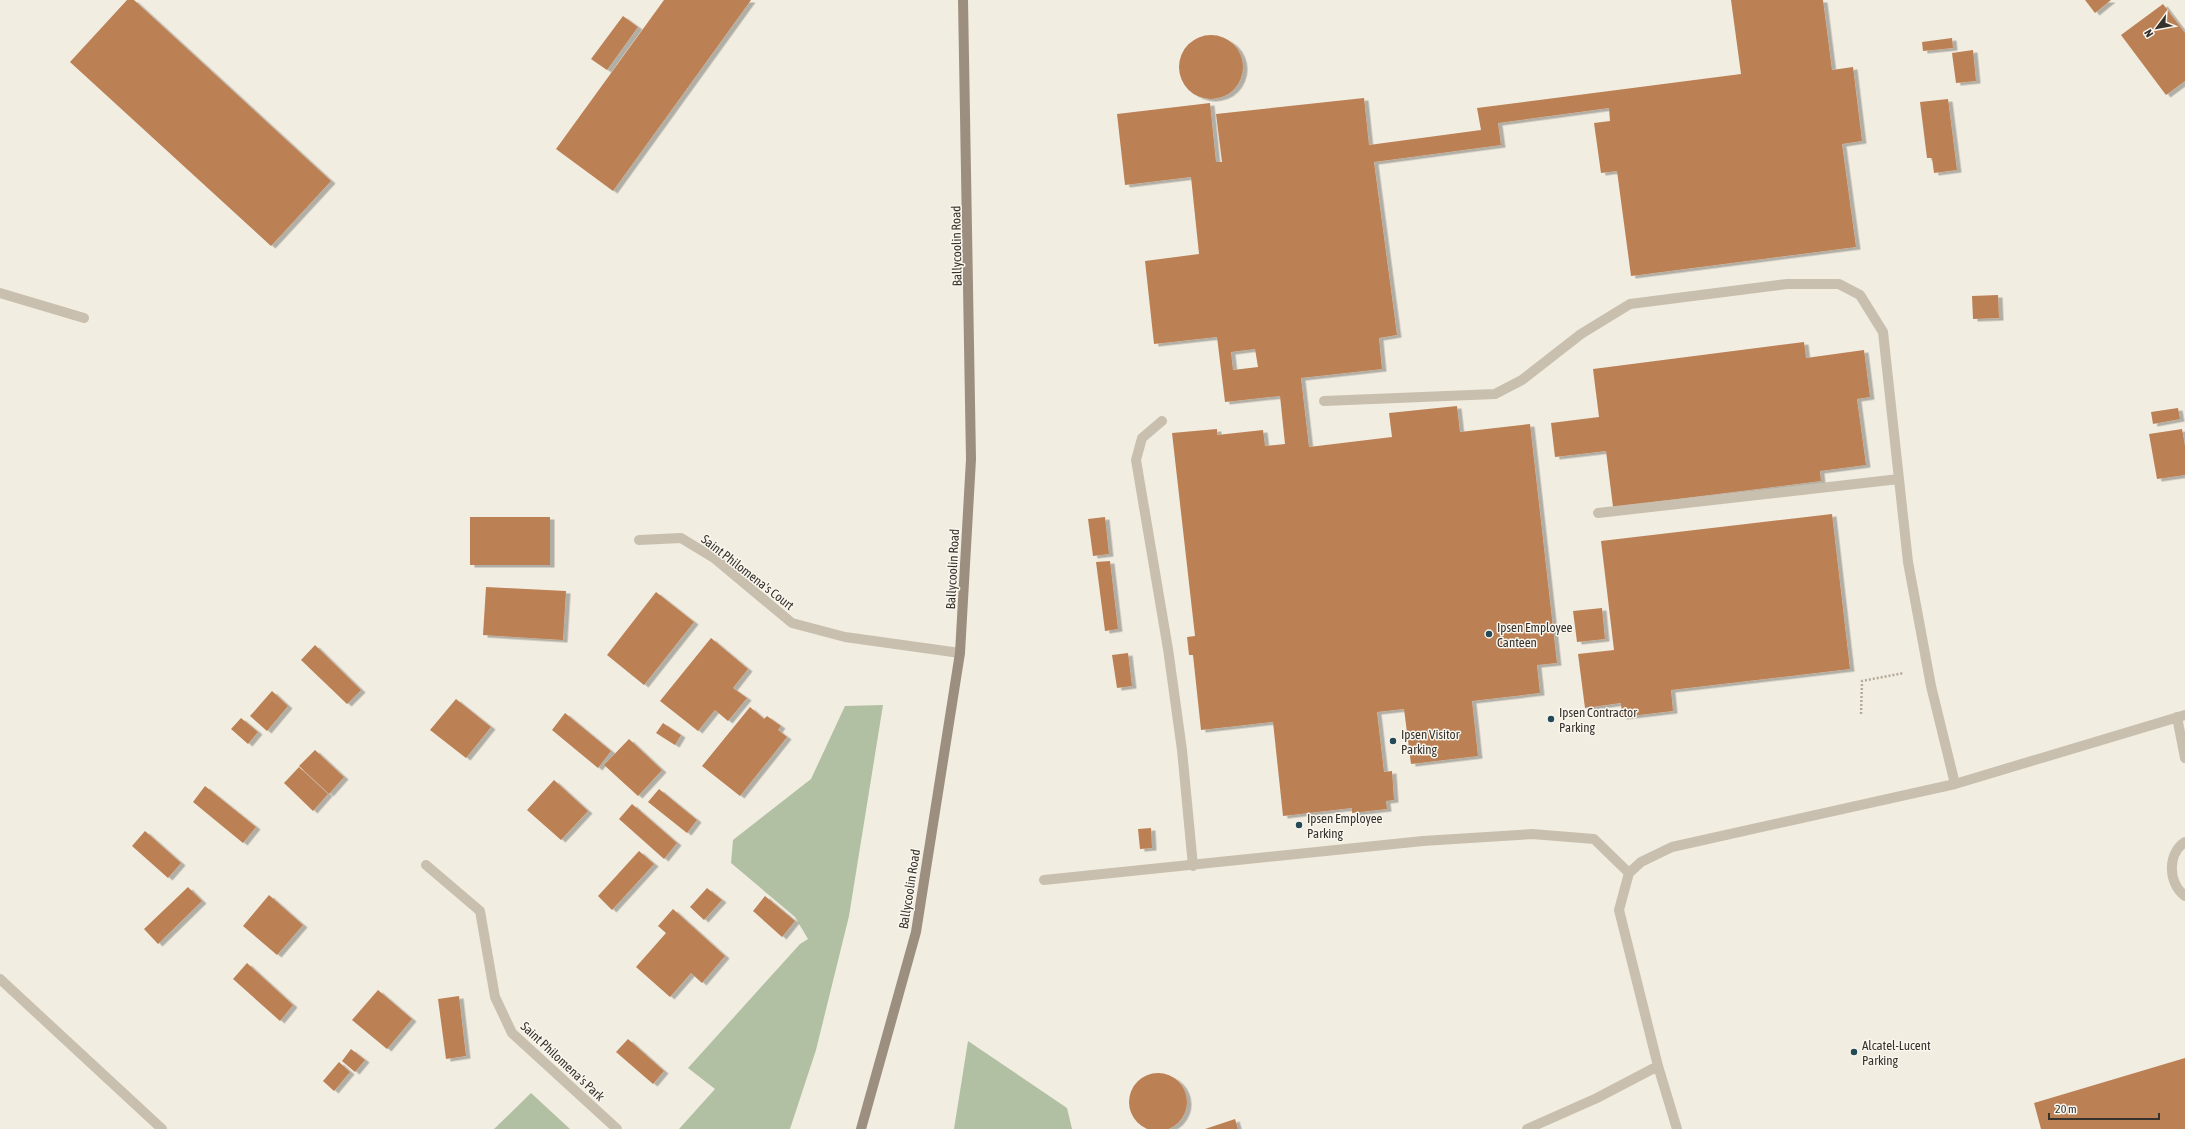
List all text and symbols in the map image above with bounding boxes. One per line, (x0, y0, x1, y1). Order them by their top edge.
north arrow (2137, 8, 2177, 48)
text: N (2142, 27, 2155, 39)
street label: Ballycoolin Road (948, 206, 965, 286)
street label: Ballycoolin Road (943, 528, 962, 610)
street label: Saint Philomena's Court (698, 532, 797, 613)
place label: Ipsen Employee Canteen (1497, 620, 1572, 650)
marker: Ipsen Employee Canteen (1484, 629, 1494, 639)
place label: Ipsen Contractor Parking (1559, 705, 1637, 735)
marker: Ipsen Contractor Parking (1546, 714, 1556, 724)
place label: Ipsen Visitor Parking (1401, 727, 1460, 757)
marker: Ipsen Visitor Parking (1388, 736, 1398, 746)
place label: Ipsen Employee Parking (1307, 811, 1382, 841)
marker: Ipsen Employee Parking (1294, 820, 1304, 830)
street label: Ballycoolin Road (896, 848, 923, 930)
street label: Saint Philomena's Park (518, 1019, 608, 1104)
place label: Alcatel-Lucent Parking (1862, 1038, 1931, 1068)
marker: Alcatel-Lucent Parking (1849, 1047, 1859, 1057)
scale bar (2049, 1095, 2159, 1121)
text: 20 m (2055, 1102, 2077, 1116)

